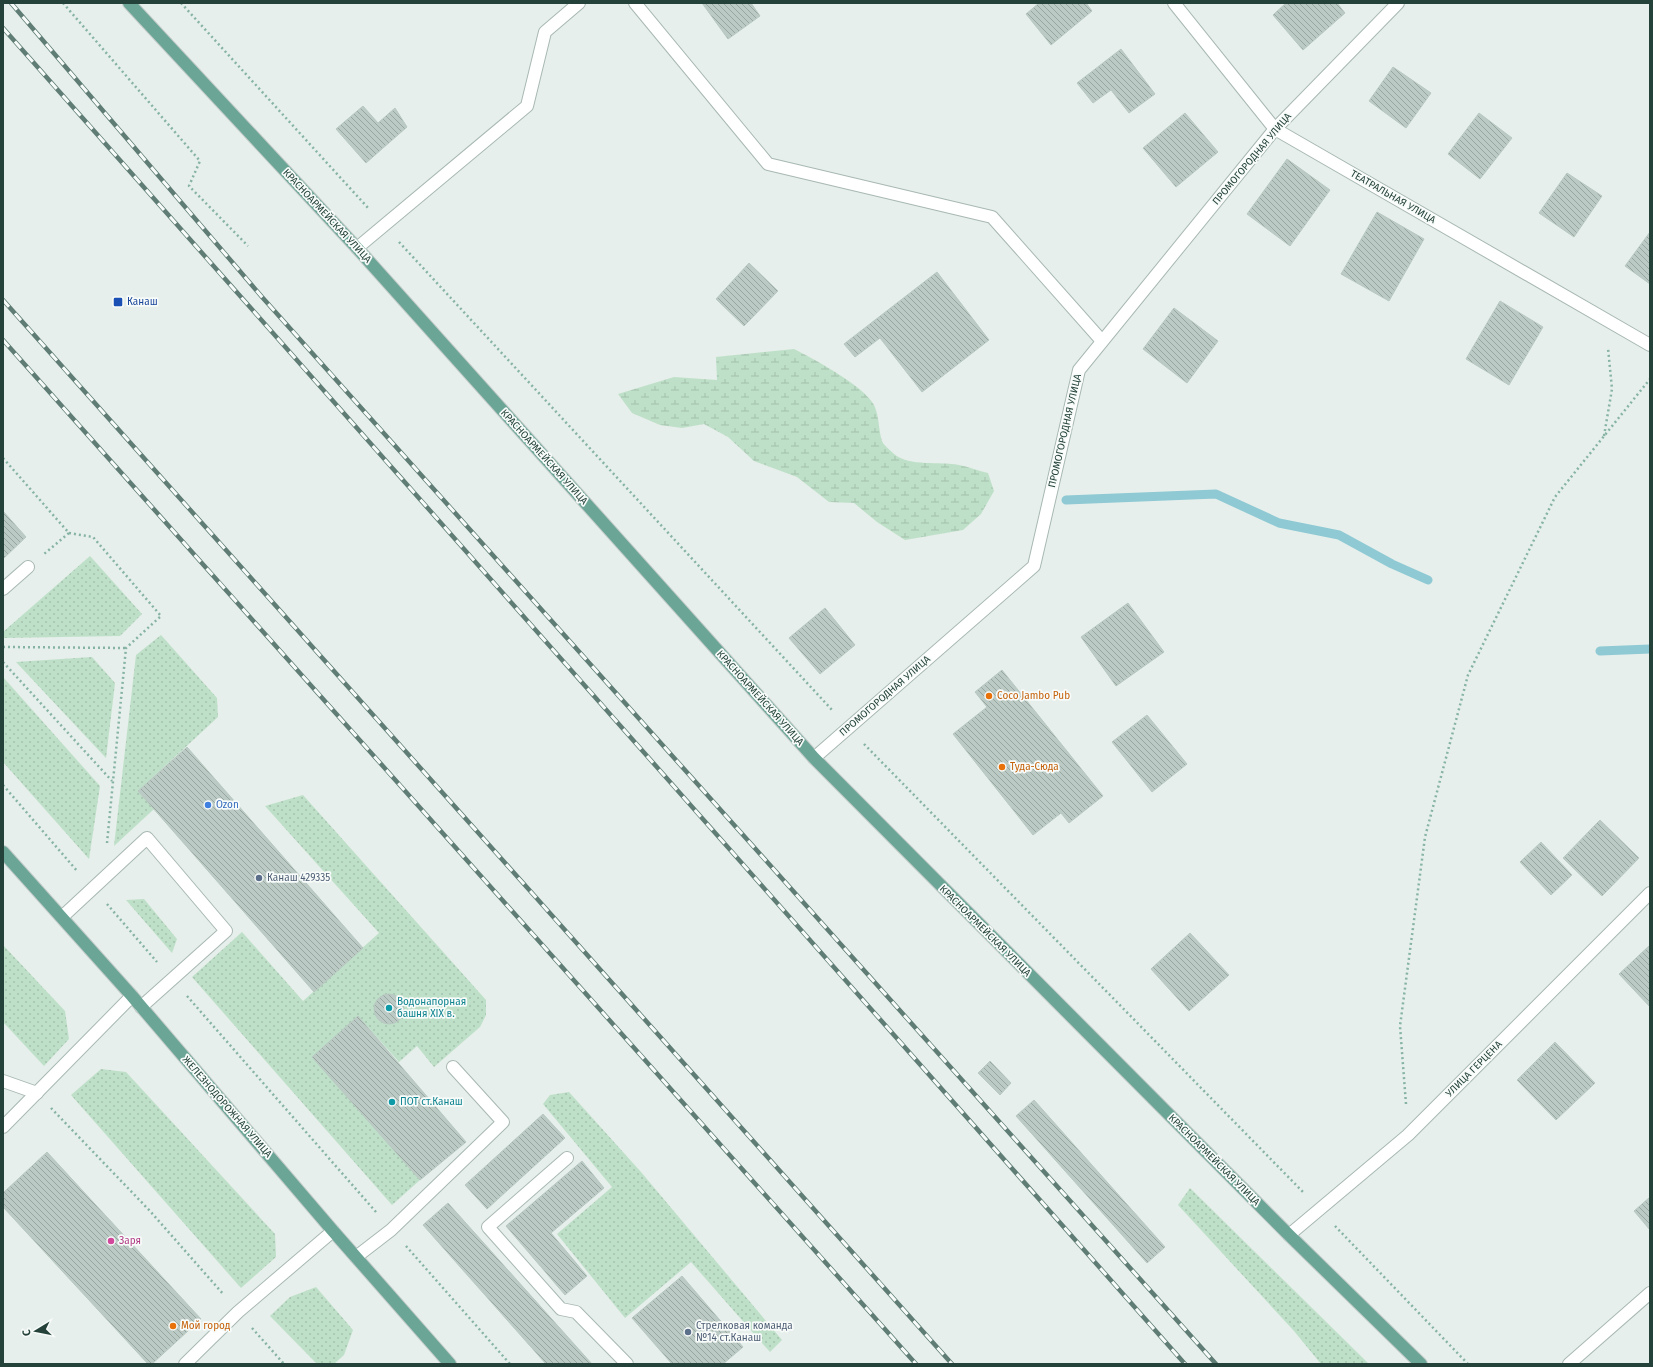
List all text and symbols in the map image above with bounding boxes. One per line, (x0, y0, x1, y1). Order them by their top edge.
street label: ПРОМОГОРОДНАЯ УЛИЦА (1210, 110, 1294, 207)
street label: КРАСНОАРМЕЙСКАЯ УЛИЦА (280, 166, 375, 266)
street label: ТЕАТРАЛЬНАЯ УЛИЦА (1348, 168, 1438, 226)
marker: Канаш (112, 296, 124, 308)
place label: Канаш (127, 296, 158, 308)
street label: ПРОМОГОРОДНАЯ УЛИЦА (1046, 373, 1084, 489)
street label: КРАСНОАРМЕЙСКАЯ УЛИЦА (498, 406, 591, 507)
street label: КРАСНОАРМЕЙСКАЯ УЛИЦА (714, 647, 807, 748)
street label: ПРОМОГОРОДНАЯ УЛИЦА (837, 653, 933, 739)
place label: Coco Jambo Pub (997, 690, 1070, 702)
marker: Coco Jambo Pub (984, 691, 994, 701)
place label: Туда-Сюда (1010, 761, 1059, 773)
marker: Туда-Сюда (997, 762, 1007, 772)
place label: Ozon (216, 799, 239, 811)
marker: Ozon (203, 800, 213, 810)
place label: Канаш 429335 (267, 872, 330, 884)
marker: Канаш 429335 (254, 873, 264, 883)
street label: КРАСНОАРМЕЙСКАЯ УЛИЦА (937, 882, 1034, 979)
place label: Водонапорная башня XIX в. (397, 996, 466, 1020)
marker: Водонапорная башня XIX в. (384, 1003, 394, 1013)
street label: УЛИЦА ГЕРЦЕНА (1443, 1038, 1505, 1100)
street label: ЖЕЛЕЗНОДОРОЖНАЯ УЛИЦА (180, 1054, 274, 1160)
place label: ПОТ ст.Канаш (400, 1096, 463, 1108)
marker: ПОТ ст.Канаш (387, 1097, 397, 1107)
street label: КРАСНОАРМЕЙСКАЯ УЛИЦА (1166, 1111, 1263, 1208)
place label: Заря (119, 1235, 141, 1247)
marker: Заря (106, 1236, 116, 1246)
north arrow (16, 1311, 56, 1351)
place label: Мой город (181, 1320, 231, 1332)
place label: Стрелковая команда №14 ст.Канаш (696, 1320, 793, 1344)
marker: Мой город (168, 1321, 178, 1331)
marker: Стрелковая команда №14 ст.Канаш (683, 1327, 693, 1337)
text: С (20, 1328, 34, 1337)

